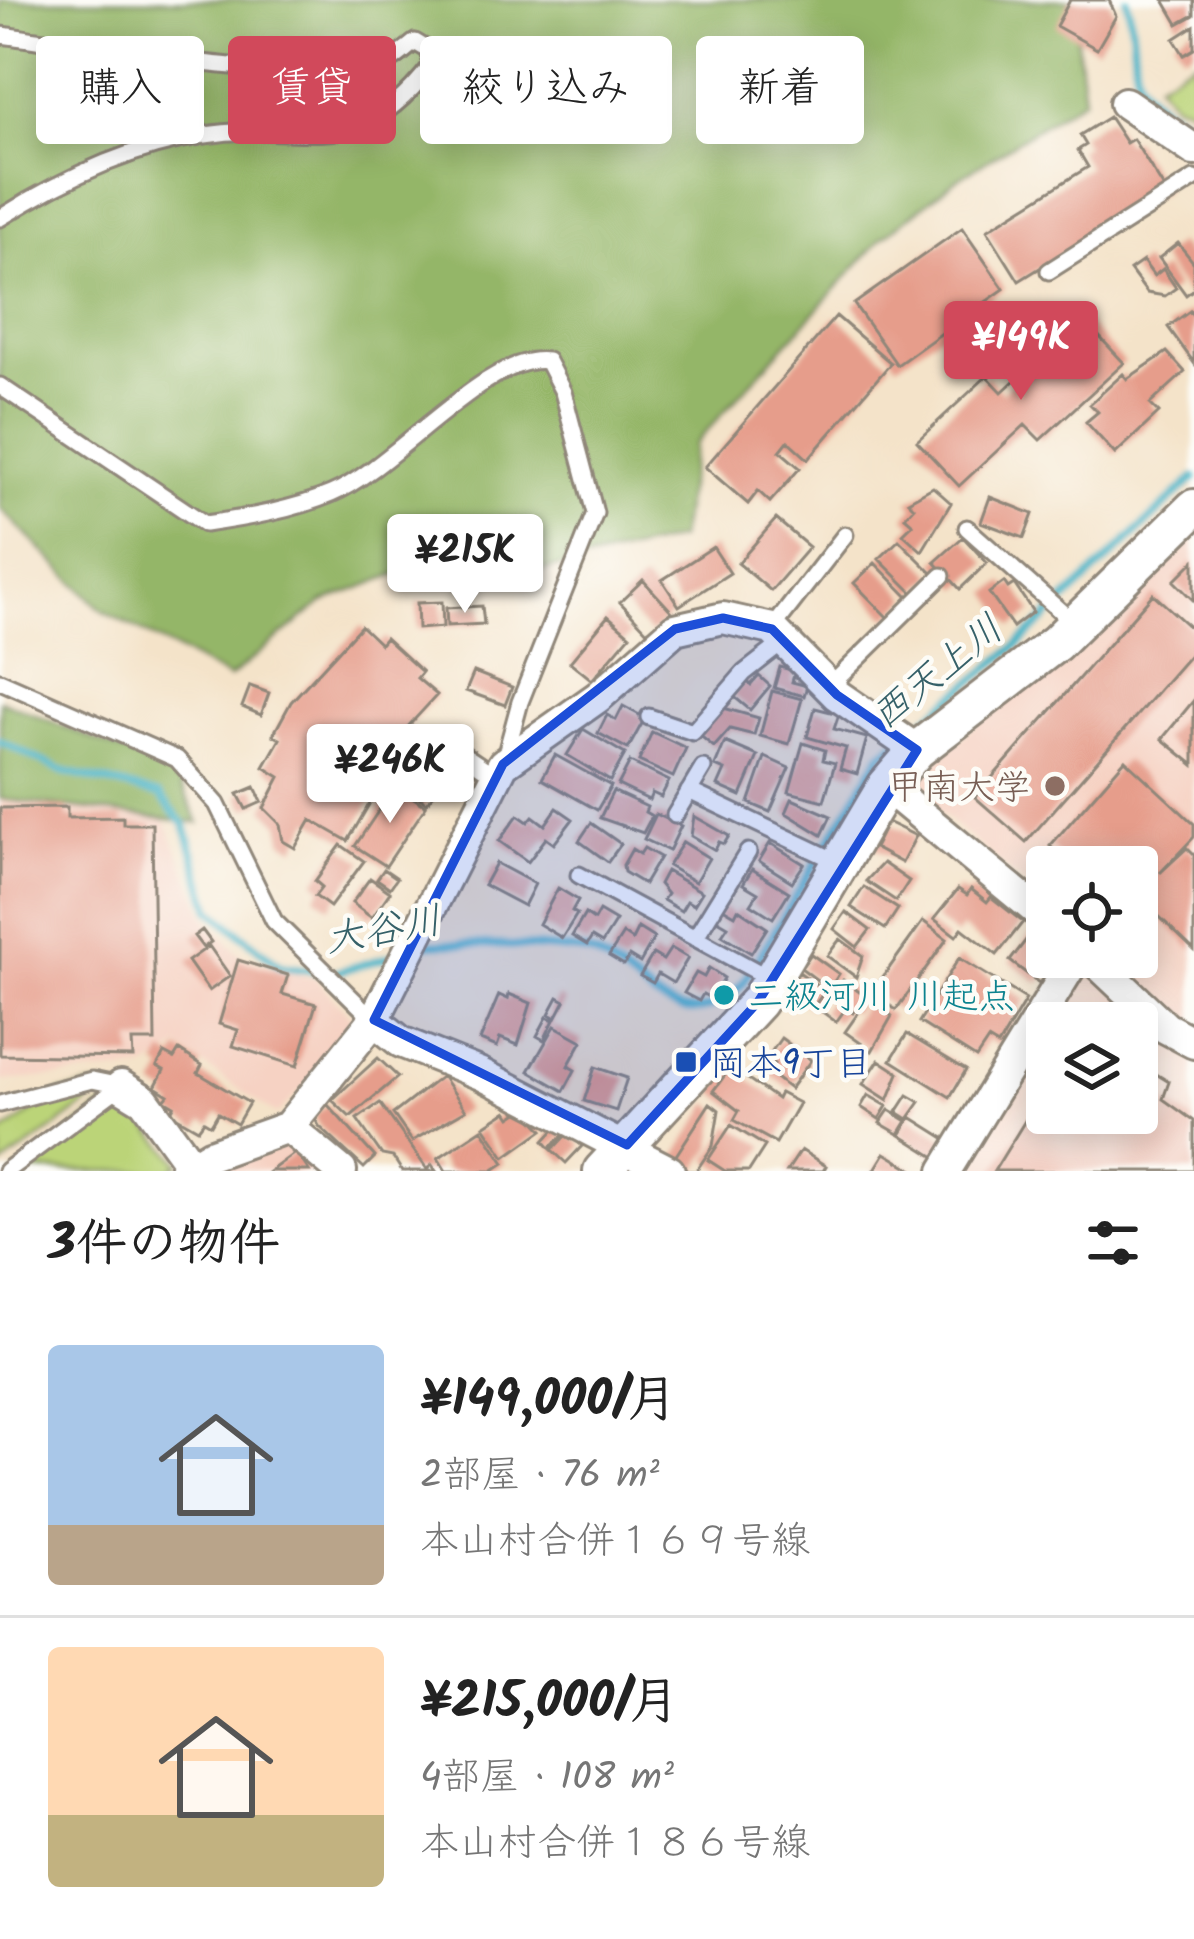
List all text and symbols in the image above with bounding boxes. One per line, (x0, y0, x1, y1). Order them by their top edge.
chip: 購入 (36, 36, 204, 144)
chip: 賃貸 (228, 36, 396, 144)
chip: 絞り込み (420, 36, 672, 144)
chip: 新着 (696, 36, 864, 144)
pin: ¥149K (937, 301, 1105, 403)
text: ¥149K (971, 309, 1071, 371)
pin: ¥215K (381, 514, 549, 616)
text: ¥215K (414, 522, 516, 584)
water label: 西天上川 (858, 601, 1019, 747)
pin: ¥246K (306, 724, 474, 826)
text: ¥246K (334, 732, 446, 794)
place label: 甲南大学 (887, 761, 1031, 818)
marker: 甲南大学 (1042, 773, 1068, 799)
map controls (1026, 846, 1158, 1134)
button: locate (1026, 846, 1158, 978)
water label: 大谷川 (321, 891, 447, 973)
place label: 二級河川 川起点 (748, 970, 1014, 1027)
marker: 二級河川 川起点 (711, 982, 737, 1008)
button: layers (1026, 1002, 1158, 1134)
place label: 岡本9丁目 (710, 1037, 872, 1094)
marker: 岡本9丁目 (673, 1049, 699, 1075)
text: 3件の物件 (48, 1205, 280, 1286)
icon: filters (1080, 1210, 1146, 1276)
text: ¥149,000/月 (420, 1361, 678, 1442)
icon: home (144, 1393, 288, 1537)
text: 2部屋 · 76 m² (420, 1446, 660, 1508)
text: 本山村合併１６９号線 (420, 1512, 810, 1574)
text: ¥215,000/月 (420, 1663, 680, 1744)
icon: home (144, 1695, 288, 1839)
text: 4部屋 · 108 m² (420, 1748, 674, 1810)
text: 本山村合併１８６号線 (420, 1814, 810, 1876)

